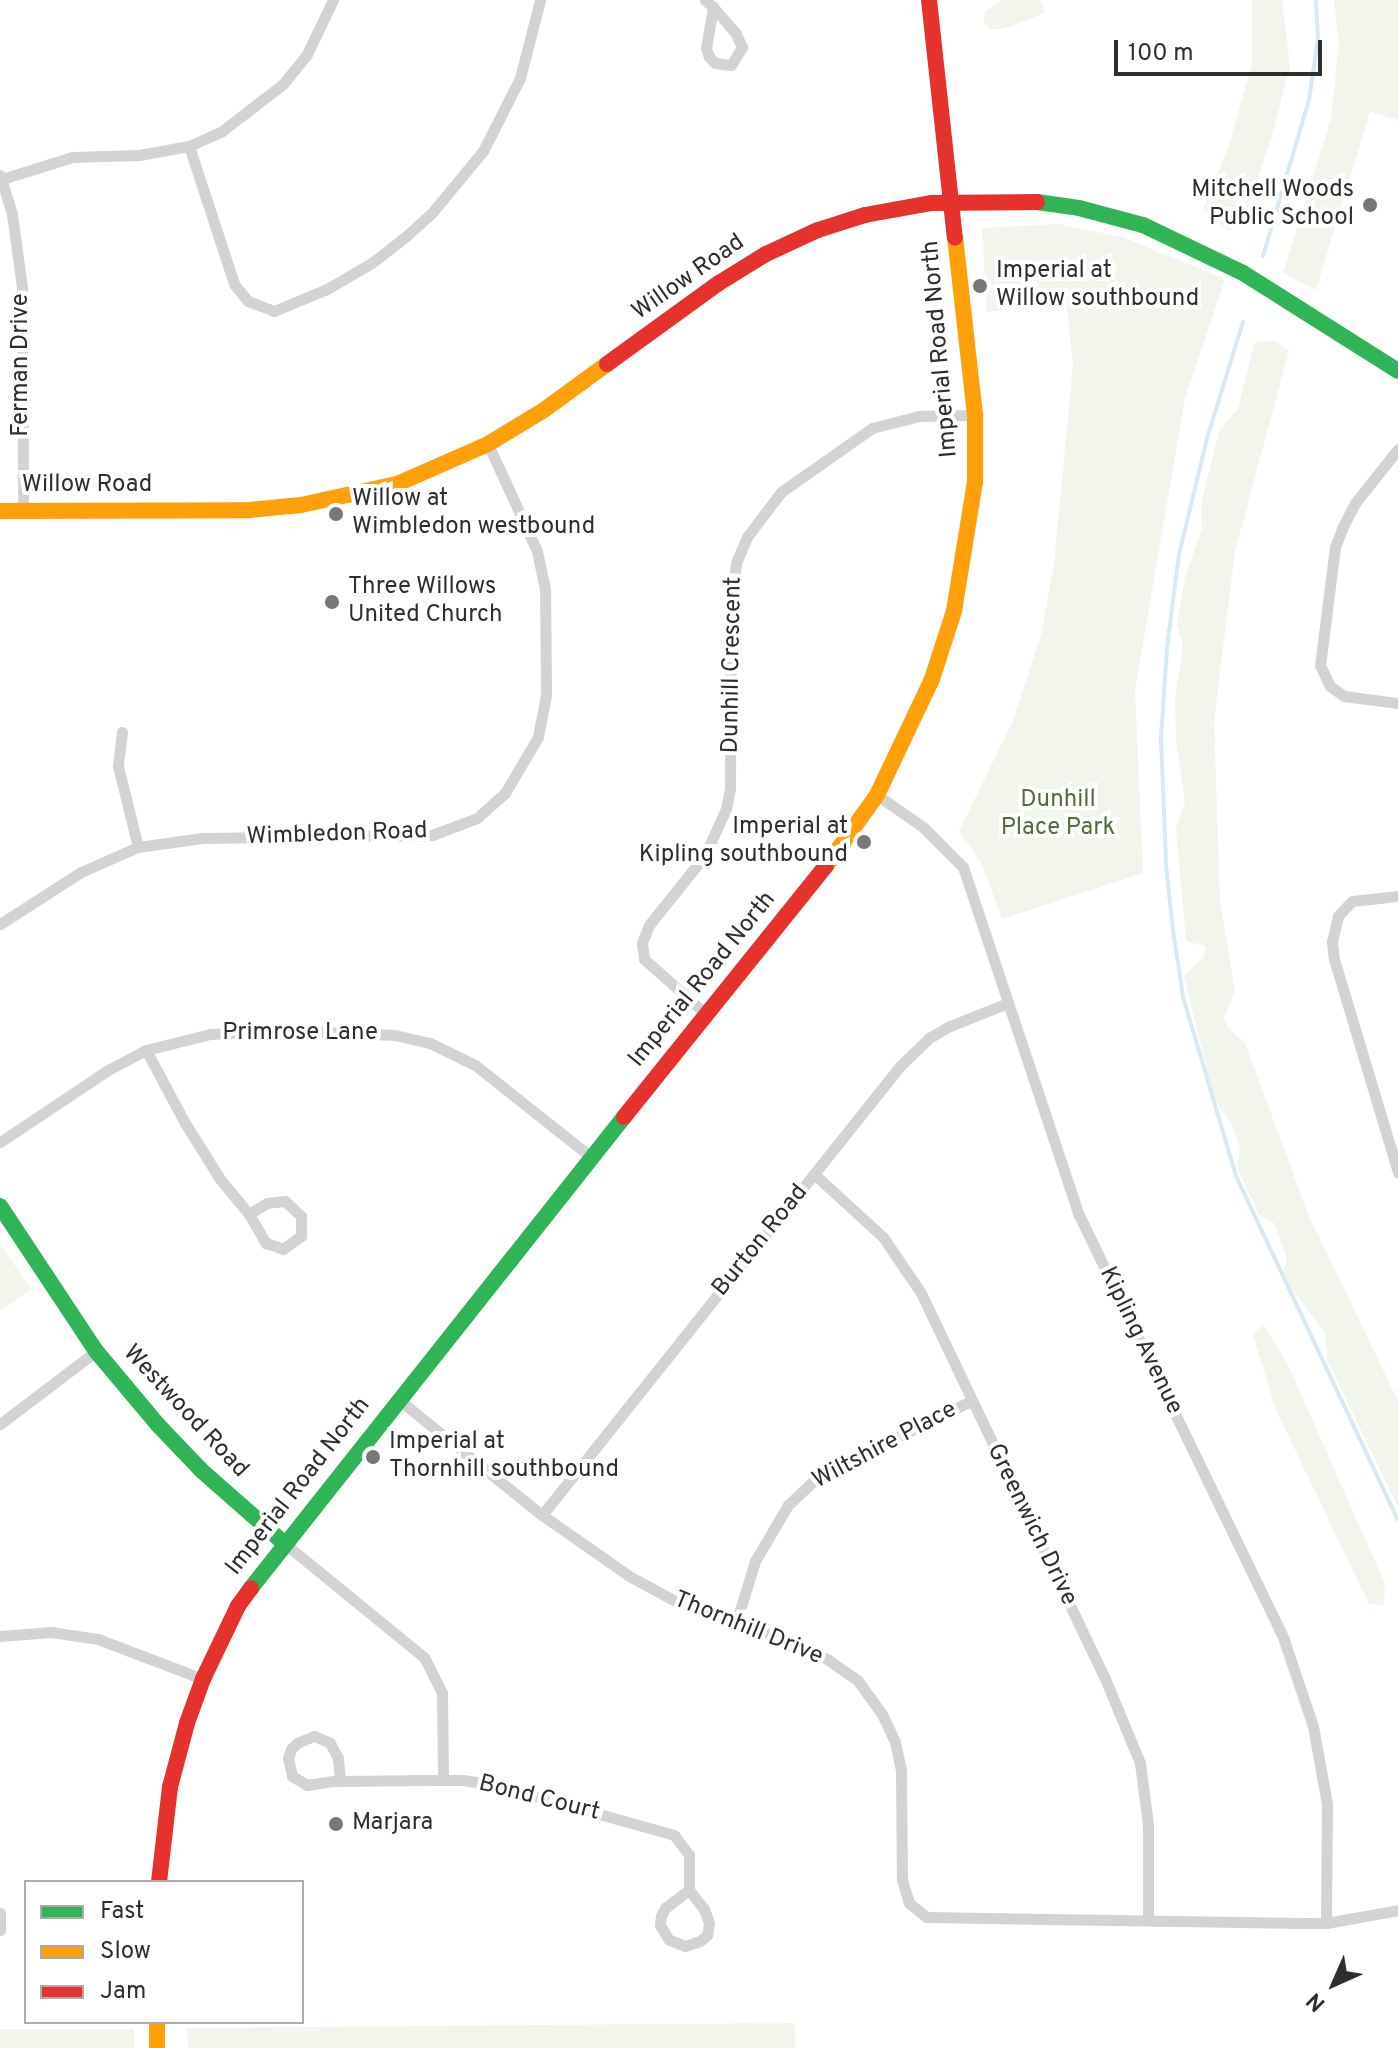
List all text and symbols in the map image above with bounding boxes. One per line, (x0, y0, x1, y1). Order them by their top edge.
scale bar (1118, 24, 1326, 74)
text: 100 m (1128, 39, 1194, 69)
place label: Mitchell Woods Public School (1191, 177, 1354, 233)
marker: Mitchell Woods Public School (1361, 196, 1379, 214)
street label: Willow Road (627, 229, 751, 327)
street label: Imperial Road North (917, 239, 965, 459)
place label: Imperial at Willow southbound (996, 258, 1199, 314)
marker: Imperial at Willow southbound (971, 277, 989, 295)
street label: Ferman Drive (8, 293, 36, 437)
street label: Willow Road (22, 472, 152, 500)
place label: Willow at Wimbledon westbound (352, 486, 595, 542)
marker: Willow at Wimbledon westbound (327, 505, 345, 523)
place label: Three Willows United Church (348, 574, 502, 630)
street label: Dunhill Crescent (717, 576, 749, 754)
marker: Three Willows United Church (323, 593, 341, 611)
park label: Dunhill Place Park (1001, 787, 1115, 843)
place label: Imperial at Kipling southbound (639, 814, 848, 870)
street label: Wimbledon Road (246, 817, 428, 853)
marker: Imperial at Kipling southbound (855, 833, 873, 851)
street label: Imperial Road North (623, 886, 783, 1074)
street label: Primrose Lane (222, 1020, 378, 1048)
street label: Burton Road (707, 1179, 815, 1303)
street label: Kipling Avenue (1092, 1262, 1188, 1420)
street label: Westwood Road (116, 1340, 254, 1484)
street label: Imperial Road North (221, 1392, 377, 1582)
street label: Wiltshire Place (808, 1396, 962, 1496)
place label: Imperial at Thornhill southbound (389, 1429, 619, 1485)
street label: Greenwich Drive (979, 1439, 1083, 1611)
marker: Imperial at Thornhill southbound (364, 1448, 382, 1466)
street label: Thornhill Drive (669, 1586, 827, 1672)
street label: Bond Court (475, 1770, 603, 1828)
place label: Marjara (352, 1810, 433, 1838)
marker: Marjara (327, 1815, 345, 1833)
legend (24, 1880, 304, 2024)
text: Fast (100, 1897, 144, 1927)
text: Slow (100, 1937, 151, 1967)
north arrow (1294, 1944, 1374, 2024)
text: Jam (100, 1977, 146, 2007)
text: N (1302, 1986, 1332, 2016)

